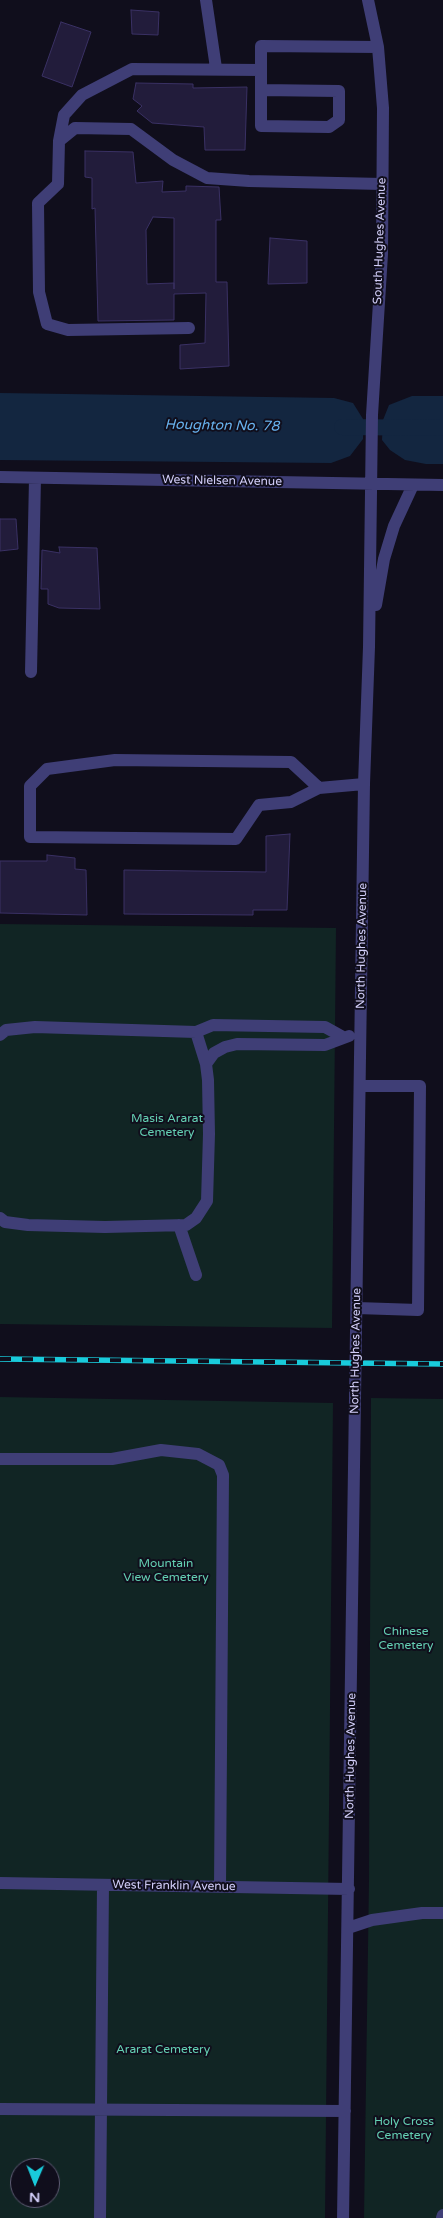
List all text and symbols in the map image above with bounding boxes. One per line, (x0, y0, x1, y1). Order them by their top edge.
street label: South Hughes Avenue (371, 177, 389, 305)
water label: Houghton No. 78 (164, 417, 280, 435)
street label: West Nielsen Avenue (162, 473, 282, 489)
street label: North Hughes Avenue (354, 883, 370, 1009)
park label: Masis Ararat Cemetery (131, 1112, 203, 1140)
street label: North Hughes Avenue (348, 1288, 364, 1414)
park label: Mountain View Cemetery (123, 1557, 209, 1585)
park label: Chinese Cemetery (378, 1625, 434, 1653)
street label: North Hughes Avenue (343, 1693, 359, 1819)
street label: West Franklin Avenue (112, 1878, 236, 1894)
park label: Ararat Cemetery (116, 2043, 210, 2057)
park label: Holy Cross Cemetery (374, 2115, 434, 2143)
north arrow (10, 2158, 60, 2208)
text: N (29, 2189, 41, 2206)

